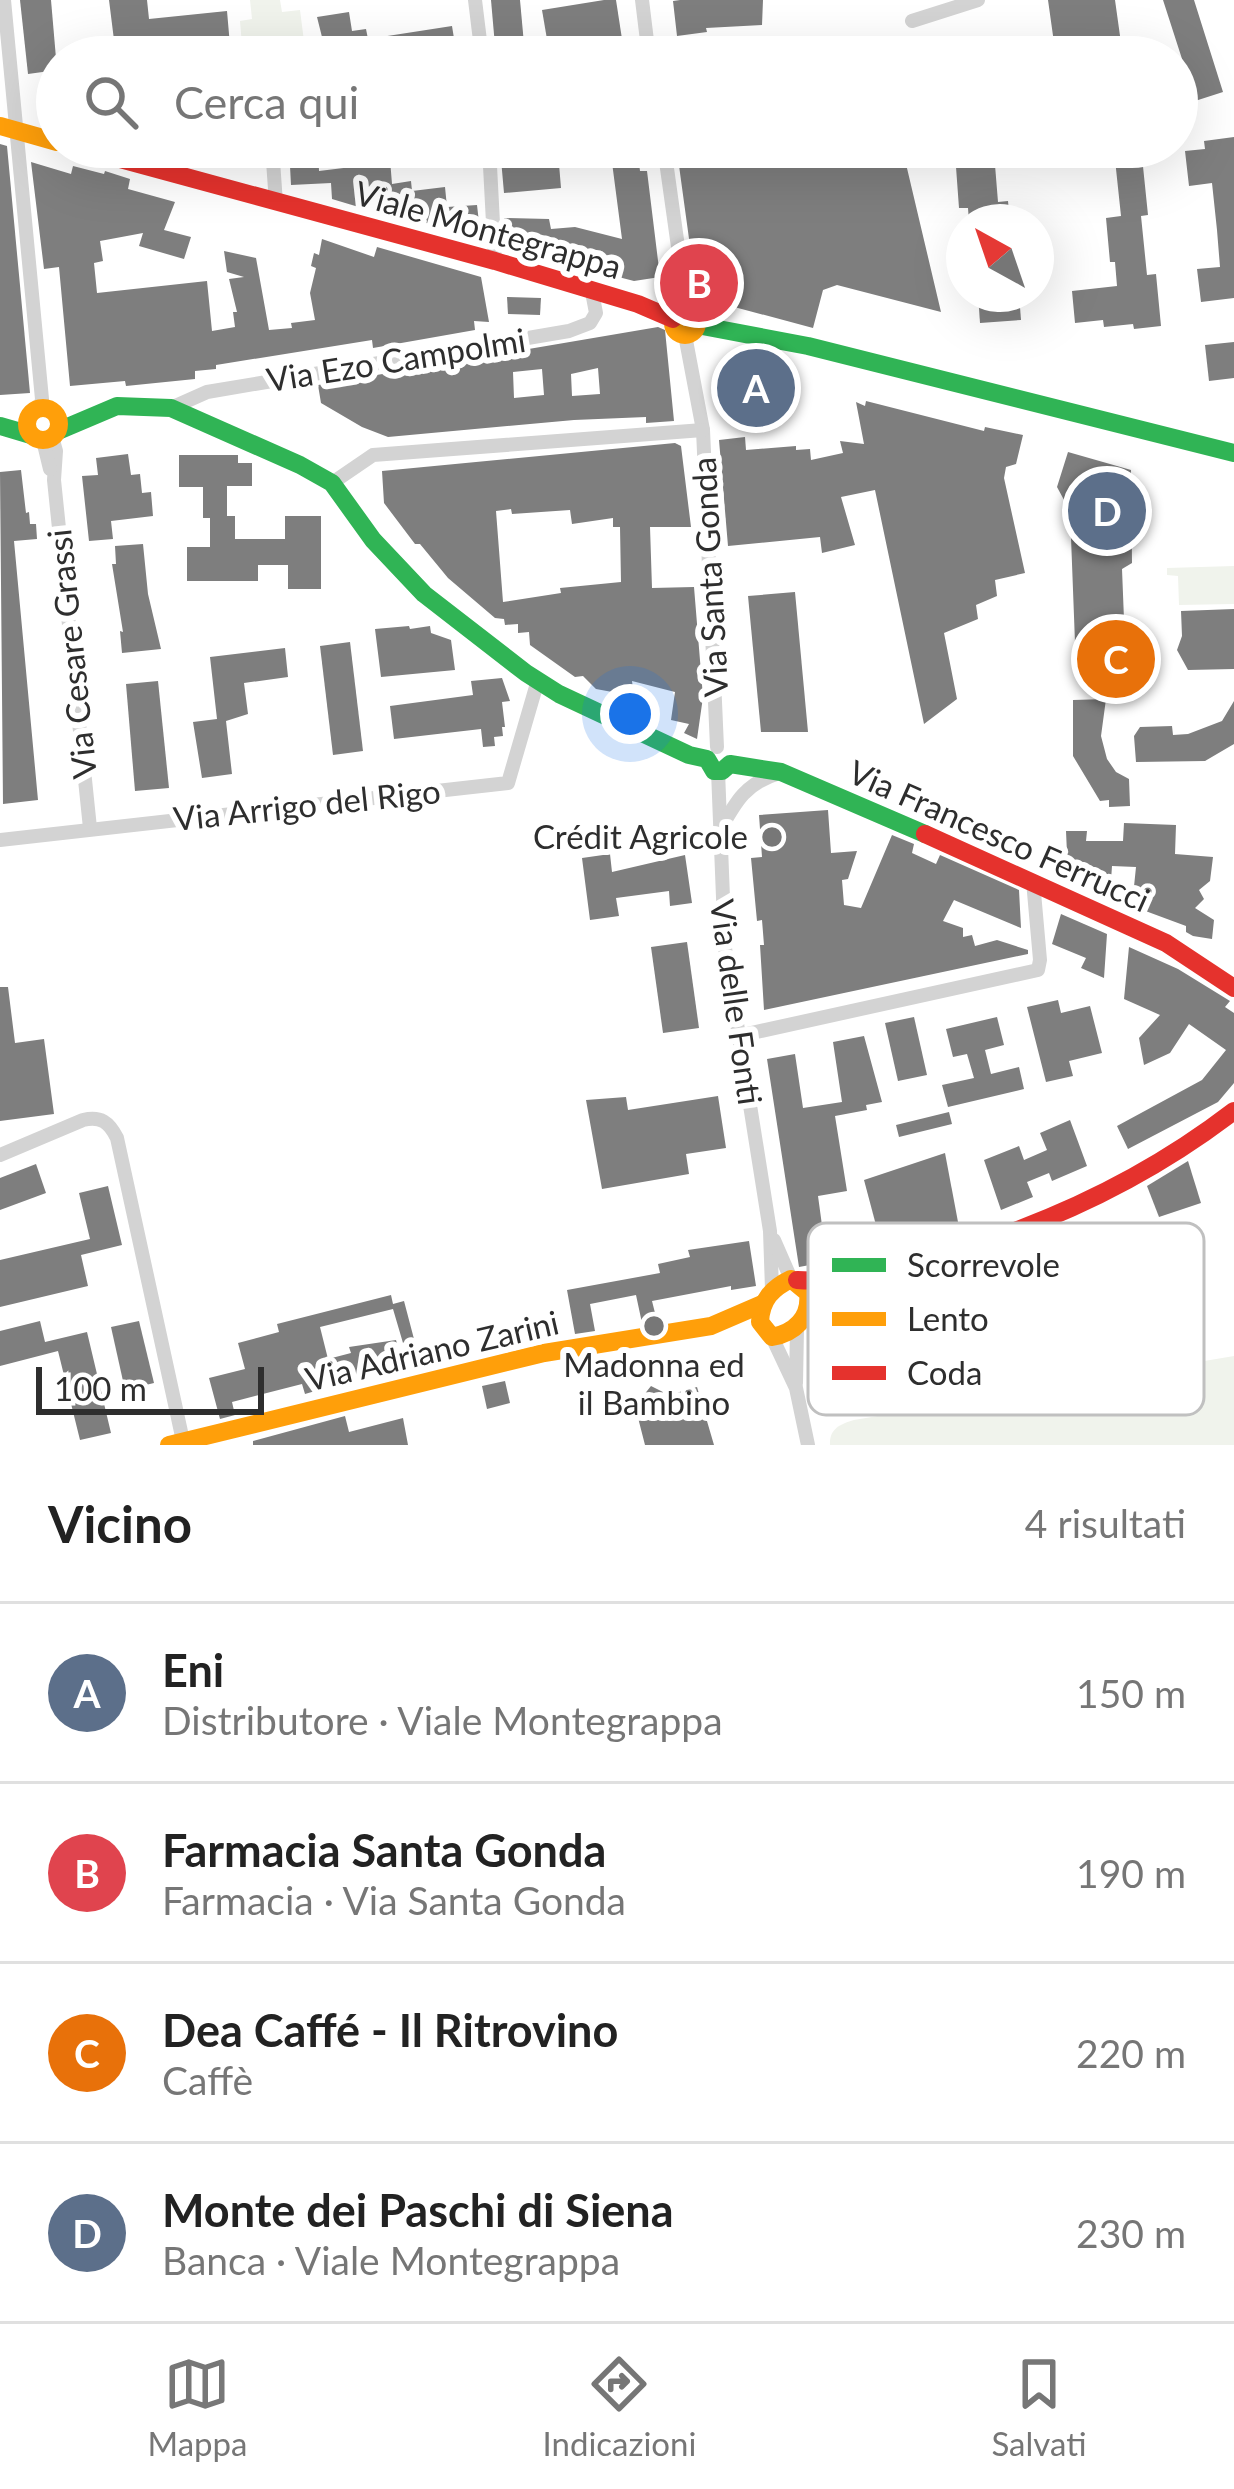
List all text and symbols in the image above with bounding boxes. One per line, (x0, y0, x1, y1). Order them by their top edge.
search box (36, 36, 1198, 168)
icon: search (78, 69, 144, 135)
text: Cerca qui (174, 75, 359, 129)
street label: Viale Montegrappa (350, 172, 626, 286)
north arrow (946, 204, 1054, 312)
pin: B (660, 238, 738, 328)
street label: Via Ezo Campolmi (264, 319, 528, 399)
pin: A (717, 343, 795, 433)
street label: Via Santa Gonda (683, 456, 735, 698)
pin: D (1068, 466, 1146, 556)
street label: Via Cesare Grassi (38, 527, 104, 781)
pin: C (1077, 614, 1155, 704)
your location (600, 684, 660, 744)
street label: Via Francesco Ferrucci (843, 751, 1156, 919)
street label: Via Arrigo del Rigo (171, 770, 442, 838)
place label: Crédit Agricole (533, 816, 748, 856)
marker: Crédit Agricole (759, 824, 785, 850)
street label: Via delle Fonti (703, 897, 771, 1107)
legend (808, 1223, 1204, 1415)
text: Scorrevole (907, 1244, 1060, 1284)
text: Lento (907, 1298, 989, 1338)
street label: Via Adriano Zarini (301, 1301, 562, 1399)
marker: Madonna ed il Bambino (641, 1313, 667, 1339)
place label: Madonna ed il Bambino (563, 1344, 745, 1422)
text: Coda (907, 1352, 982, 1392)
scale bar (36, 1361, 264, 1414)
text: 100 m (54, 1368, 147, 1408)
text: Vicino (48, 1493, 192, 1554)
text: 4 risultati (1025, 1500, 1186, 1546)
text: Eni (162, 1643, 224, 1697)
text: A (73, 1670, 101, 1716)
text: 150 m (1076, 1670, 1186, 1716)
text: Distributore · Viale Montegrappa (162, 1697, 723, 1743)
text: Farmacia Santa Gonda (162, 1823, 606, 1877)
text: B (74, 1850, 100, 1896)
text: 190 m (1076, 1850, 1186, 1896)
text: Farmacia · Via Santa Gonda (162, 1877, 626, 1923)
text: Dea Caffé - Il Ritrovino (162, 2003, 618, 2057)
text: C (74, 2030, 100, 2076)
text: 220 m (1076, 2030, 1186, 2076)
text: Caffè (162, 2057, 253, 2103)
text: Monte dei Paschi di Siena (162, 2183, 674, 2237)
text: D (72, 2210, 102, 2256)
text: 230 m (1076, 2210, 1186, 2256)
text: Banca · Viale Montegrappa (162, 2237, 620, 2283)
tab: Mappa (148, 2351, 247, 2463)
tab: Indicazioni (543, 2351, 696, 2463)
tab: Salvati (991, 2351, 1086, 2463)

